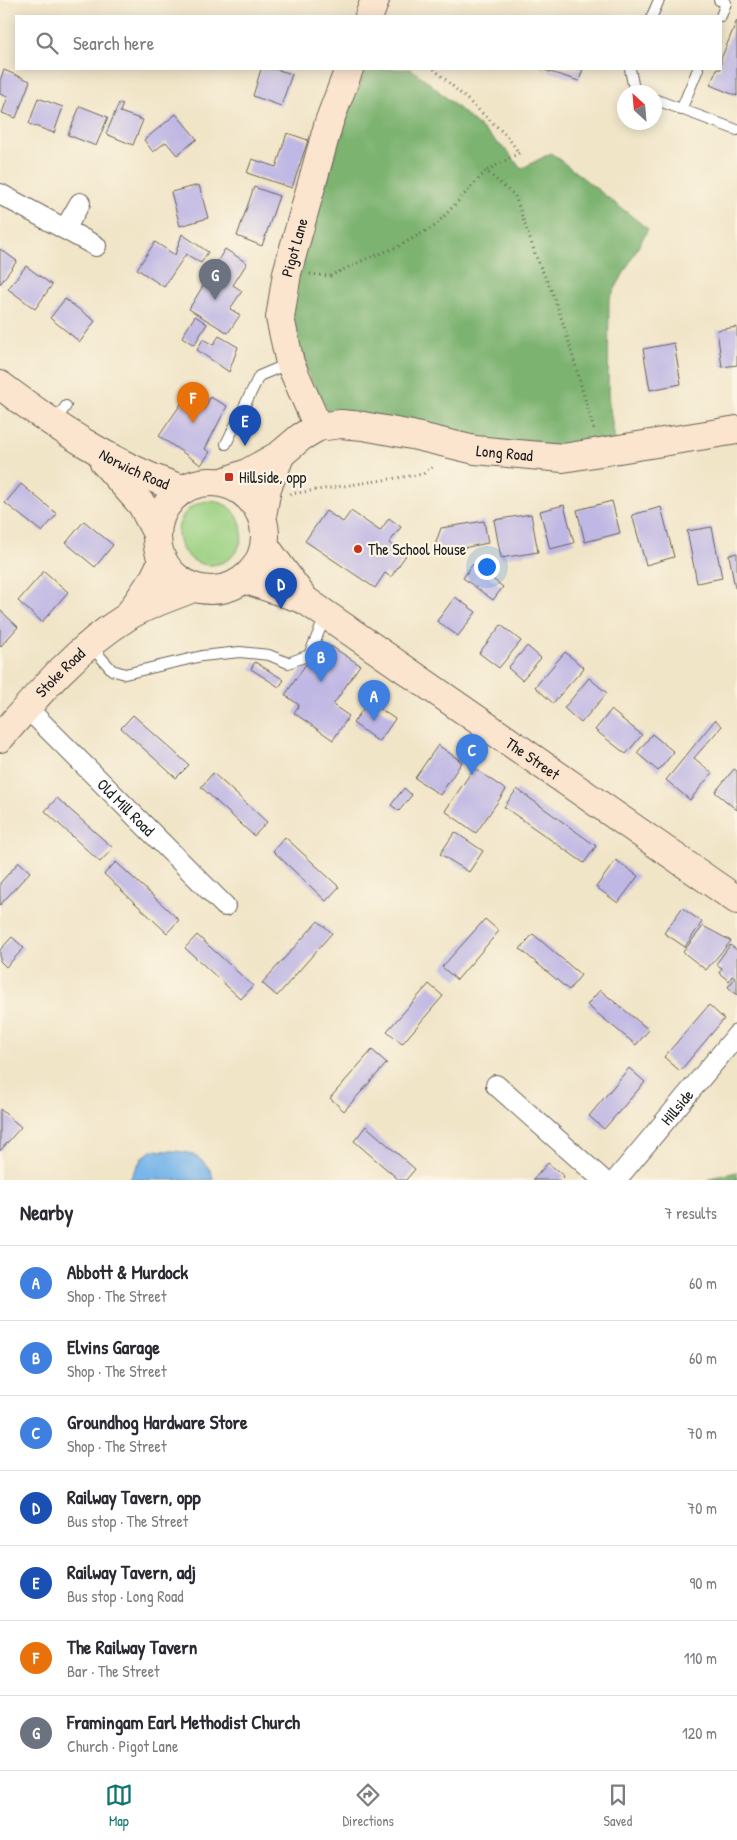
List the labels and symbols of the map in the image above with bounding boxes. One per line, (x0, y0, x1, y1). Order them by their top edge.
north arrow (617, 85, 662, 130)
street label: Pigot Lane (275, 215, 313, 279)
pin: G (199, 259, 231, 300)
pin: F (177, 382, 209, 423)
pin: E (229, 405, 261, 446)
street label: Long Road (475, 439, 534, 466)
street label: Norwich Road (96, 443, 173, 495)
place label: Hillside, opp (239, 466, 307, 488)
marker: Hillside, opp (223, 471, 235, 483)
place label: The School House (368, 538, 467, 560)
marker: The School House (352, 543, 364, 555)
your location (474, 554, 500, 580)
pin: D (265, 568, 297, 609)
pin: B (305, 641, 337, 682)
street label: Stoke Road (30, 642, 90, 702)
pin: A (358, 680, 390, 721)
street label: The Street (501, 732, 565, 785)
pin: C (456, 734, 488, 775)
street label: Old Mill Road (92, 773, 160, 841)
street label: Hillside (655, 1084, 699, 1130)

